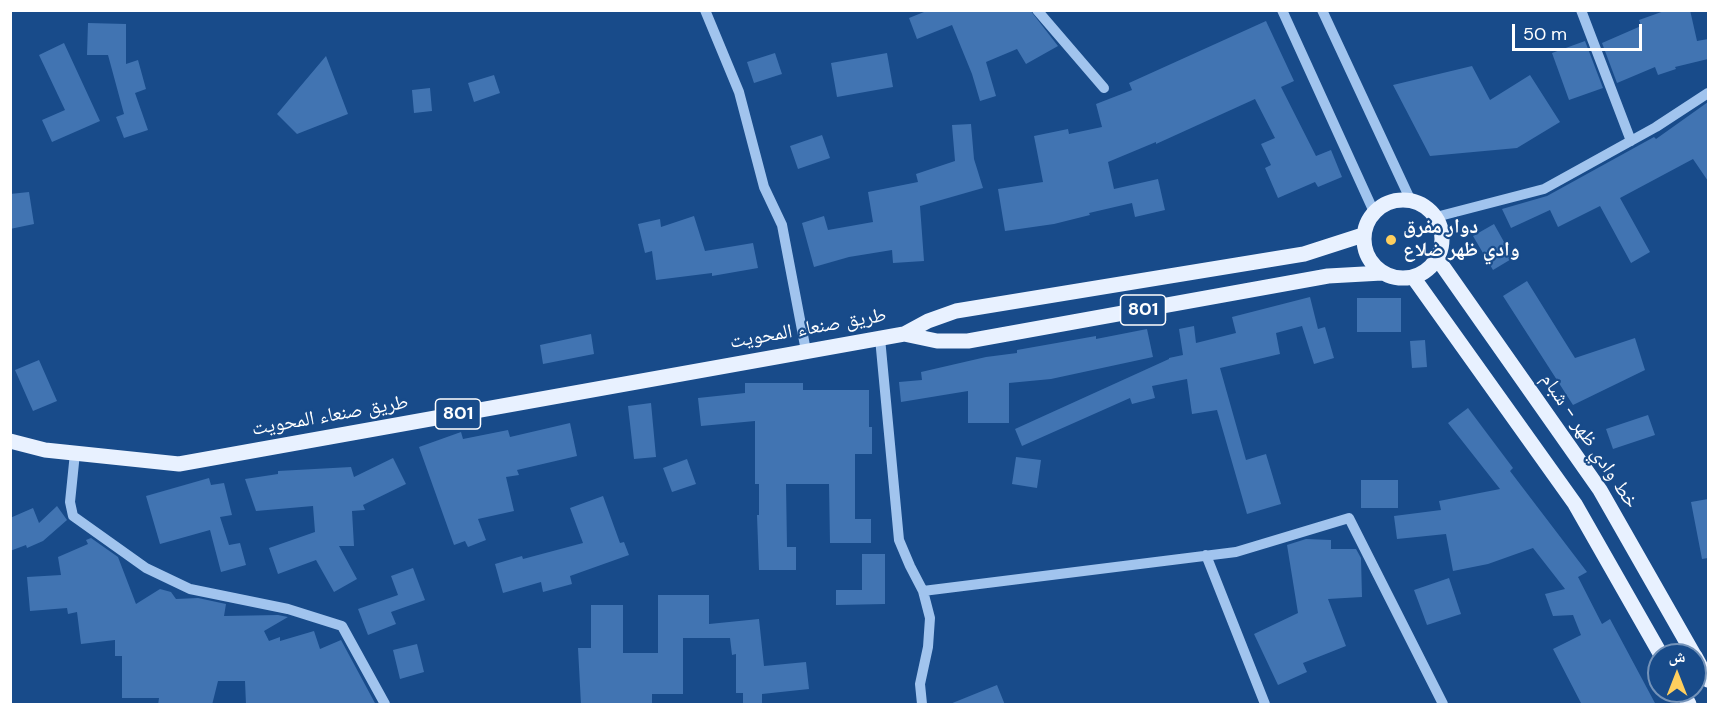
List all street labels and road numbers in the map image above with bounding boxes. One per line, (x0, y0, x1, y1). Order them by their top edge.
road number: 801 (1120, 295, 1166, 325)
street label: طريق صنعاء المحويت (728, 303, 888, 355)
street label: خط وادي ظهر - شبام (1535, 369, 1643, 513)
street label: طريق صنعاء المحويت (250, 390, 410, 442)
road number: 801 (436, 399, 480, 429)

